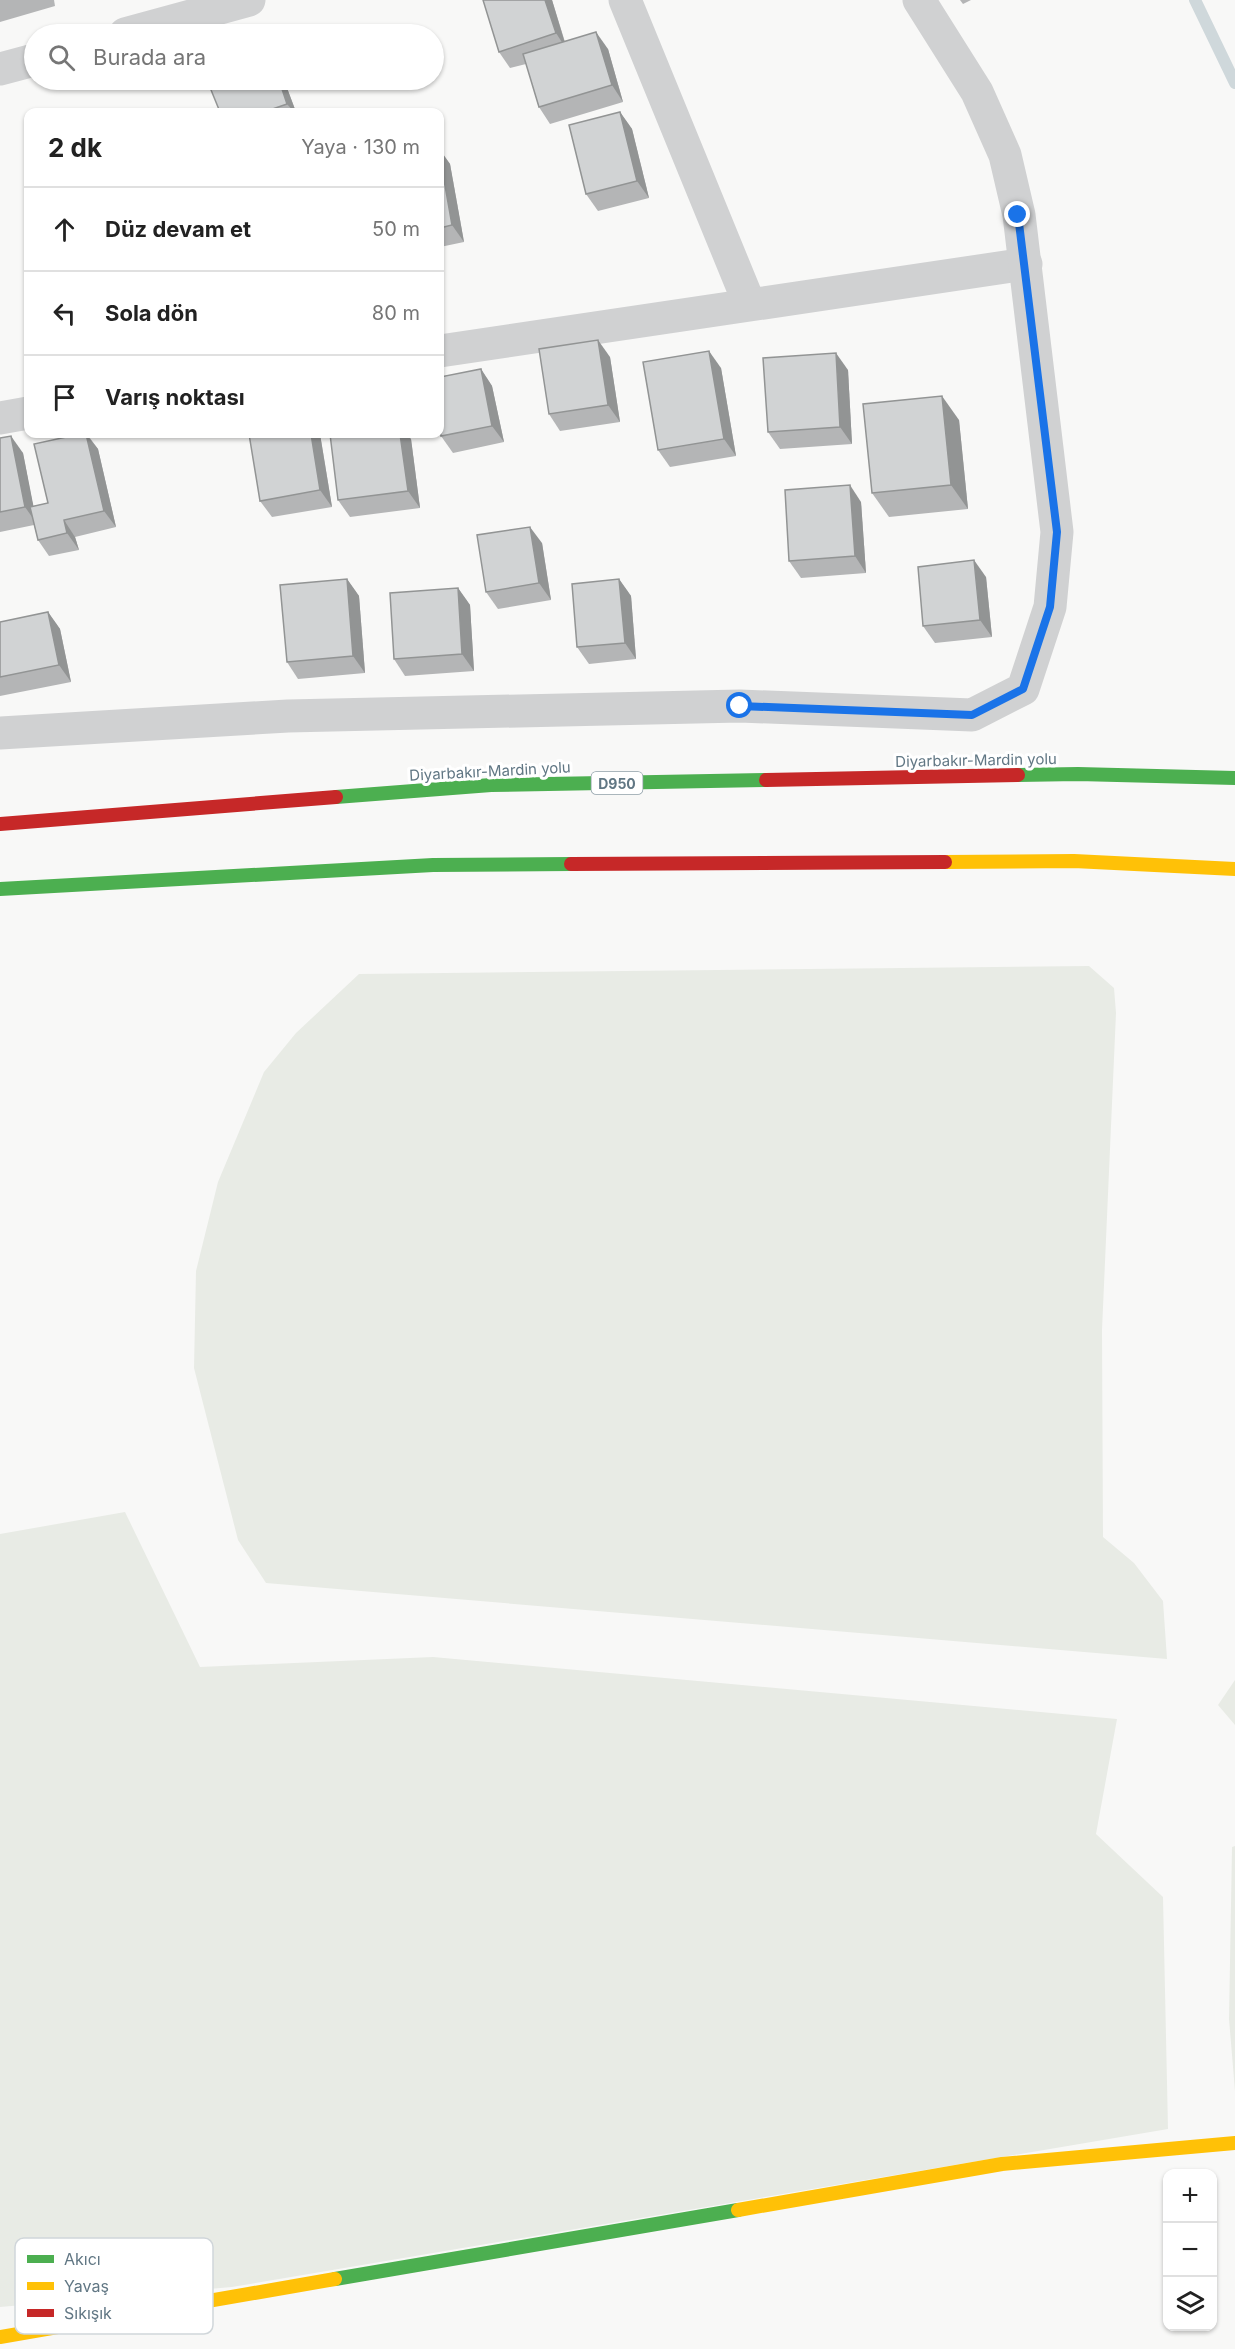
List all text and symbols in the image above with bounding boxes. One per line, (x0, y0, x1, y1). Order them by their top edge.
search box (24, 24, 444, 90)
icon: search (45, 41, 78, 74)
text: Burada ara (93, 44, 206, 70)
text: 2 dk (48, 132, 102, 163)
text: Yaya · 130 m (301, 135, 420, 159)
route end (1004, 201, 1030, 227)
icon: ahead (48, 213, 81, 246)
text: Düz devam et (105, 216, 251, 242)
text: 50 m (372, 217, 420, 241)
icon: left (48, 297, 81, 330)
text: Sola dön (105, 300, 198, 326)
text: 80 m (372, 301, 420, 325)
icon: arrive (48, 381, 81, 414)
text: Varış noktası (105, 384, 245, 410)
route start (726, 692, 752, 718)
street label: Diyarbakır-Mardin yolu (895, 749, 1057, 771)
street label: Diyarbakır-Mardin yolu (409, 757, 571, 785)
road number: D950 (592, 772, 642, 794)
map controls (1163, 2169, 1217, 2331)
button: + (1163, 2169, 1217, 2223)
button: − (1163, 2223, 1217, 2277)
legend (15, 2238, 213, 2334)
text: Akıcı (64, 2249, 101, 2269)
text: Yavaş (64, 2276, 109, 2296)
button: layers (1163, 2277, 1217, 2331)
text: Sıkışık (64, 2303, 112, 2323)

